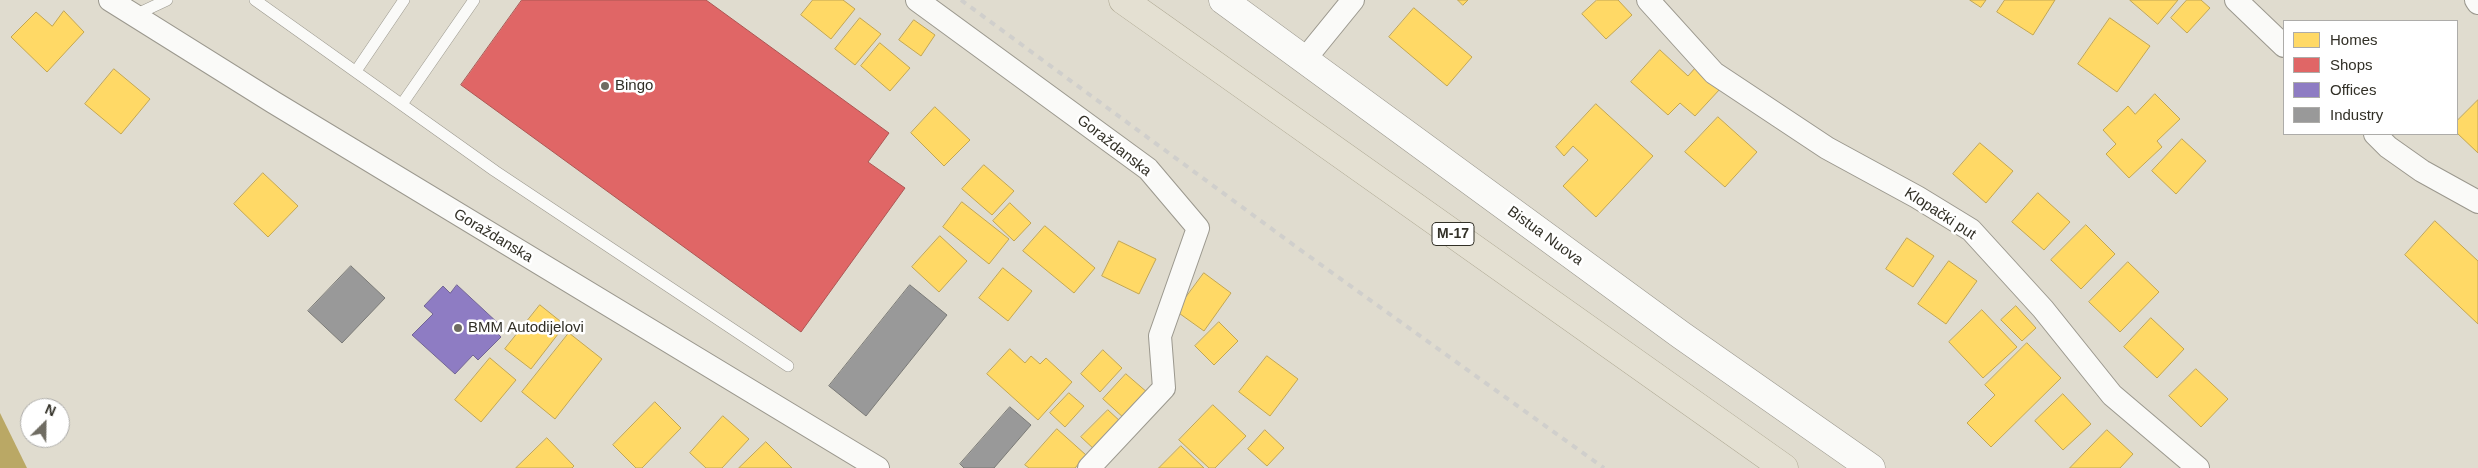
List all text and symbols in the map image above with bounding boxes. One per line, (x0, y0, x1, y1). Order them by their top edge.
legend (2283, 20, 2458, 135)
text: Homes (2330, 31, 2378, 48)
text: Shops (2330, 56, 2373, 73)
place label: Bingo (615, 77, 653, 95)
marker: Bingo (599, 80, 611, 92)
text: Offices (2330, 81, 2376, 98)
text: Industry (2330, 106, 2383, 123)
street label: Goraždanska (1073, 111, 1155, 181)
street label: Klopački put (1901, 184, 1979, 244)
street label: Bistua Nuova (1504, 202, 1586, 270)
street label: Goraždanska (450, 205, 536, 267)
road number: M-17 (1432, 222, 1474, 245)
place label: BMM Autodijelovi (468, 319, 584, 337)
marker: BMM Autodijelovi (452, 322, 464, 334)
north arrow (20, 398, 70, 448)
text: N (43, 401, 58, 419)

